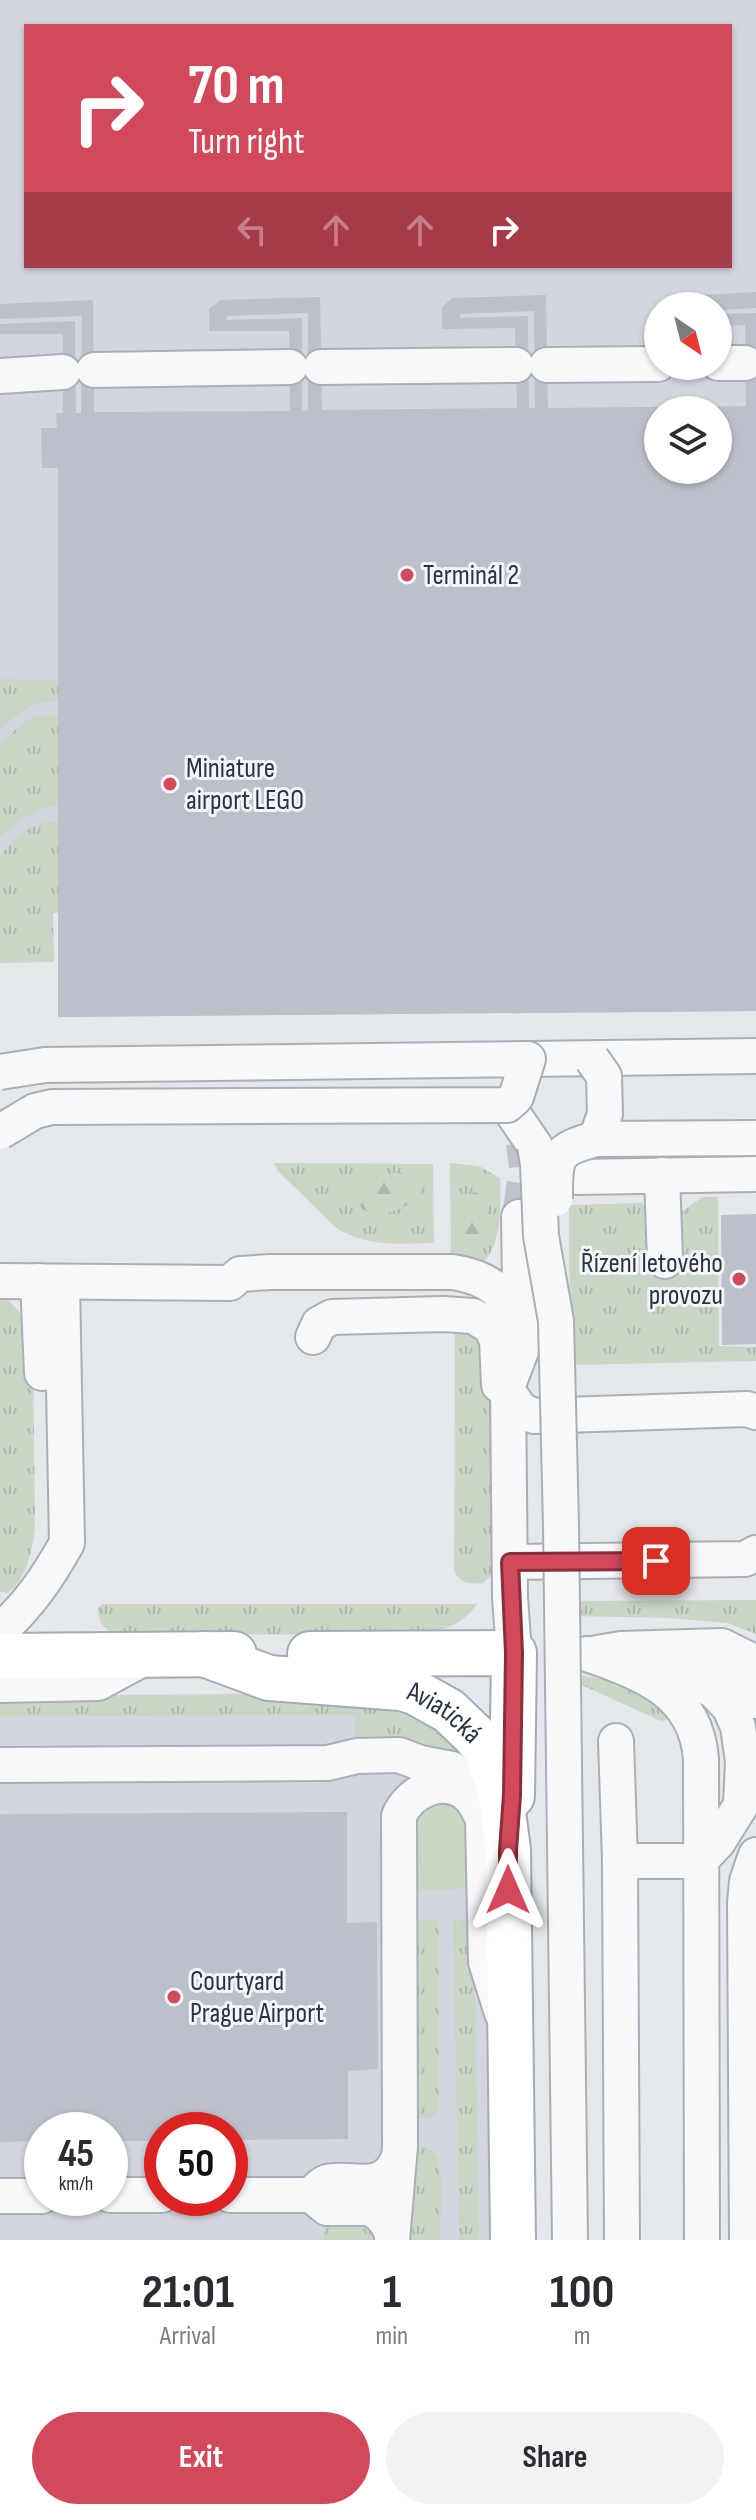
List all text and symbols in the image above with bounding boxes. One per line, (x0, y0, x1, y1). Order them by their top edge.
text: 70 m (188, 53, 285, 120)
icon: right (56, 56, 160, 160)
text: Turn right (188, 121, 305, 164)
icon: left (230, 208, 274, 252)
icon: ahead (314, 208, 358, 252)
icon: ahead (398, 208, 442, 252)
icon: right (482, 208, 526, 252)
north arrow (644, 292, 732, 380)
map controls (644, 292, 732, 484)
button: layers (644, 396, 732, 484)
place label: Terminál 2 (423, 559, 519, 592)
marker: Terminál 2 (398, 566, 416, 584)
place label: Miniature airport LEGO (186, 752, 304, 817)
marker: Miniature airport LEGO (161, 775, 179, 793)
place label: Řízení letového provozu (581, 1247, 723, 1312)
marker: Řízení letového provozu (730, 1270, 748, 1288)
pin (622, 1527, 690, 1595)
icon: arrive (634, 1539, 678, 1583)
street label: Aviatická (403, 1674, 489, 1750)
position arrow (466, 1848, 550, 1932)
place label: Courtyard Prague Airport (190, 1965, 324, 2030)
marker: Courtyard Prague Airport (165, 1988, 183, 2006)
speed limit sign: 50 (144, 2112, 248, 2216)
text: 45 (58, 2130, 94, 2178)
text: km/h (59, 2172, 93, 2196)
text: 21:01 (142, 2264, 234, 2321)
text: 1 (382, 2264, 401, 2321)
text: 100 (550, 2264, 614, 2321)
text: Arrival (160, 2321, 216, 2352)
text: min (376, 2321, 408, 2352)
text: m (574, 2321, 590, 2352)
button: Exit (32, 2412, 370, 2504)
button: Share (386, 2412, 724, 2504)

